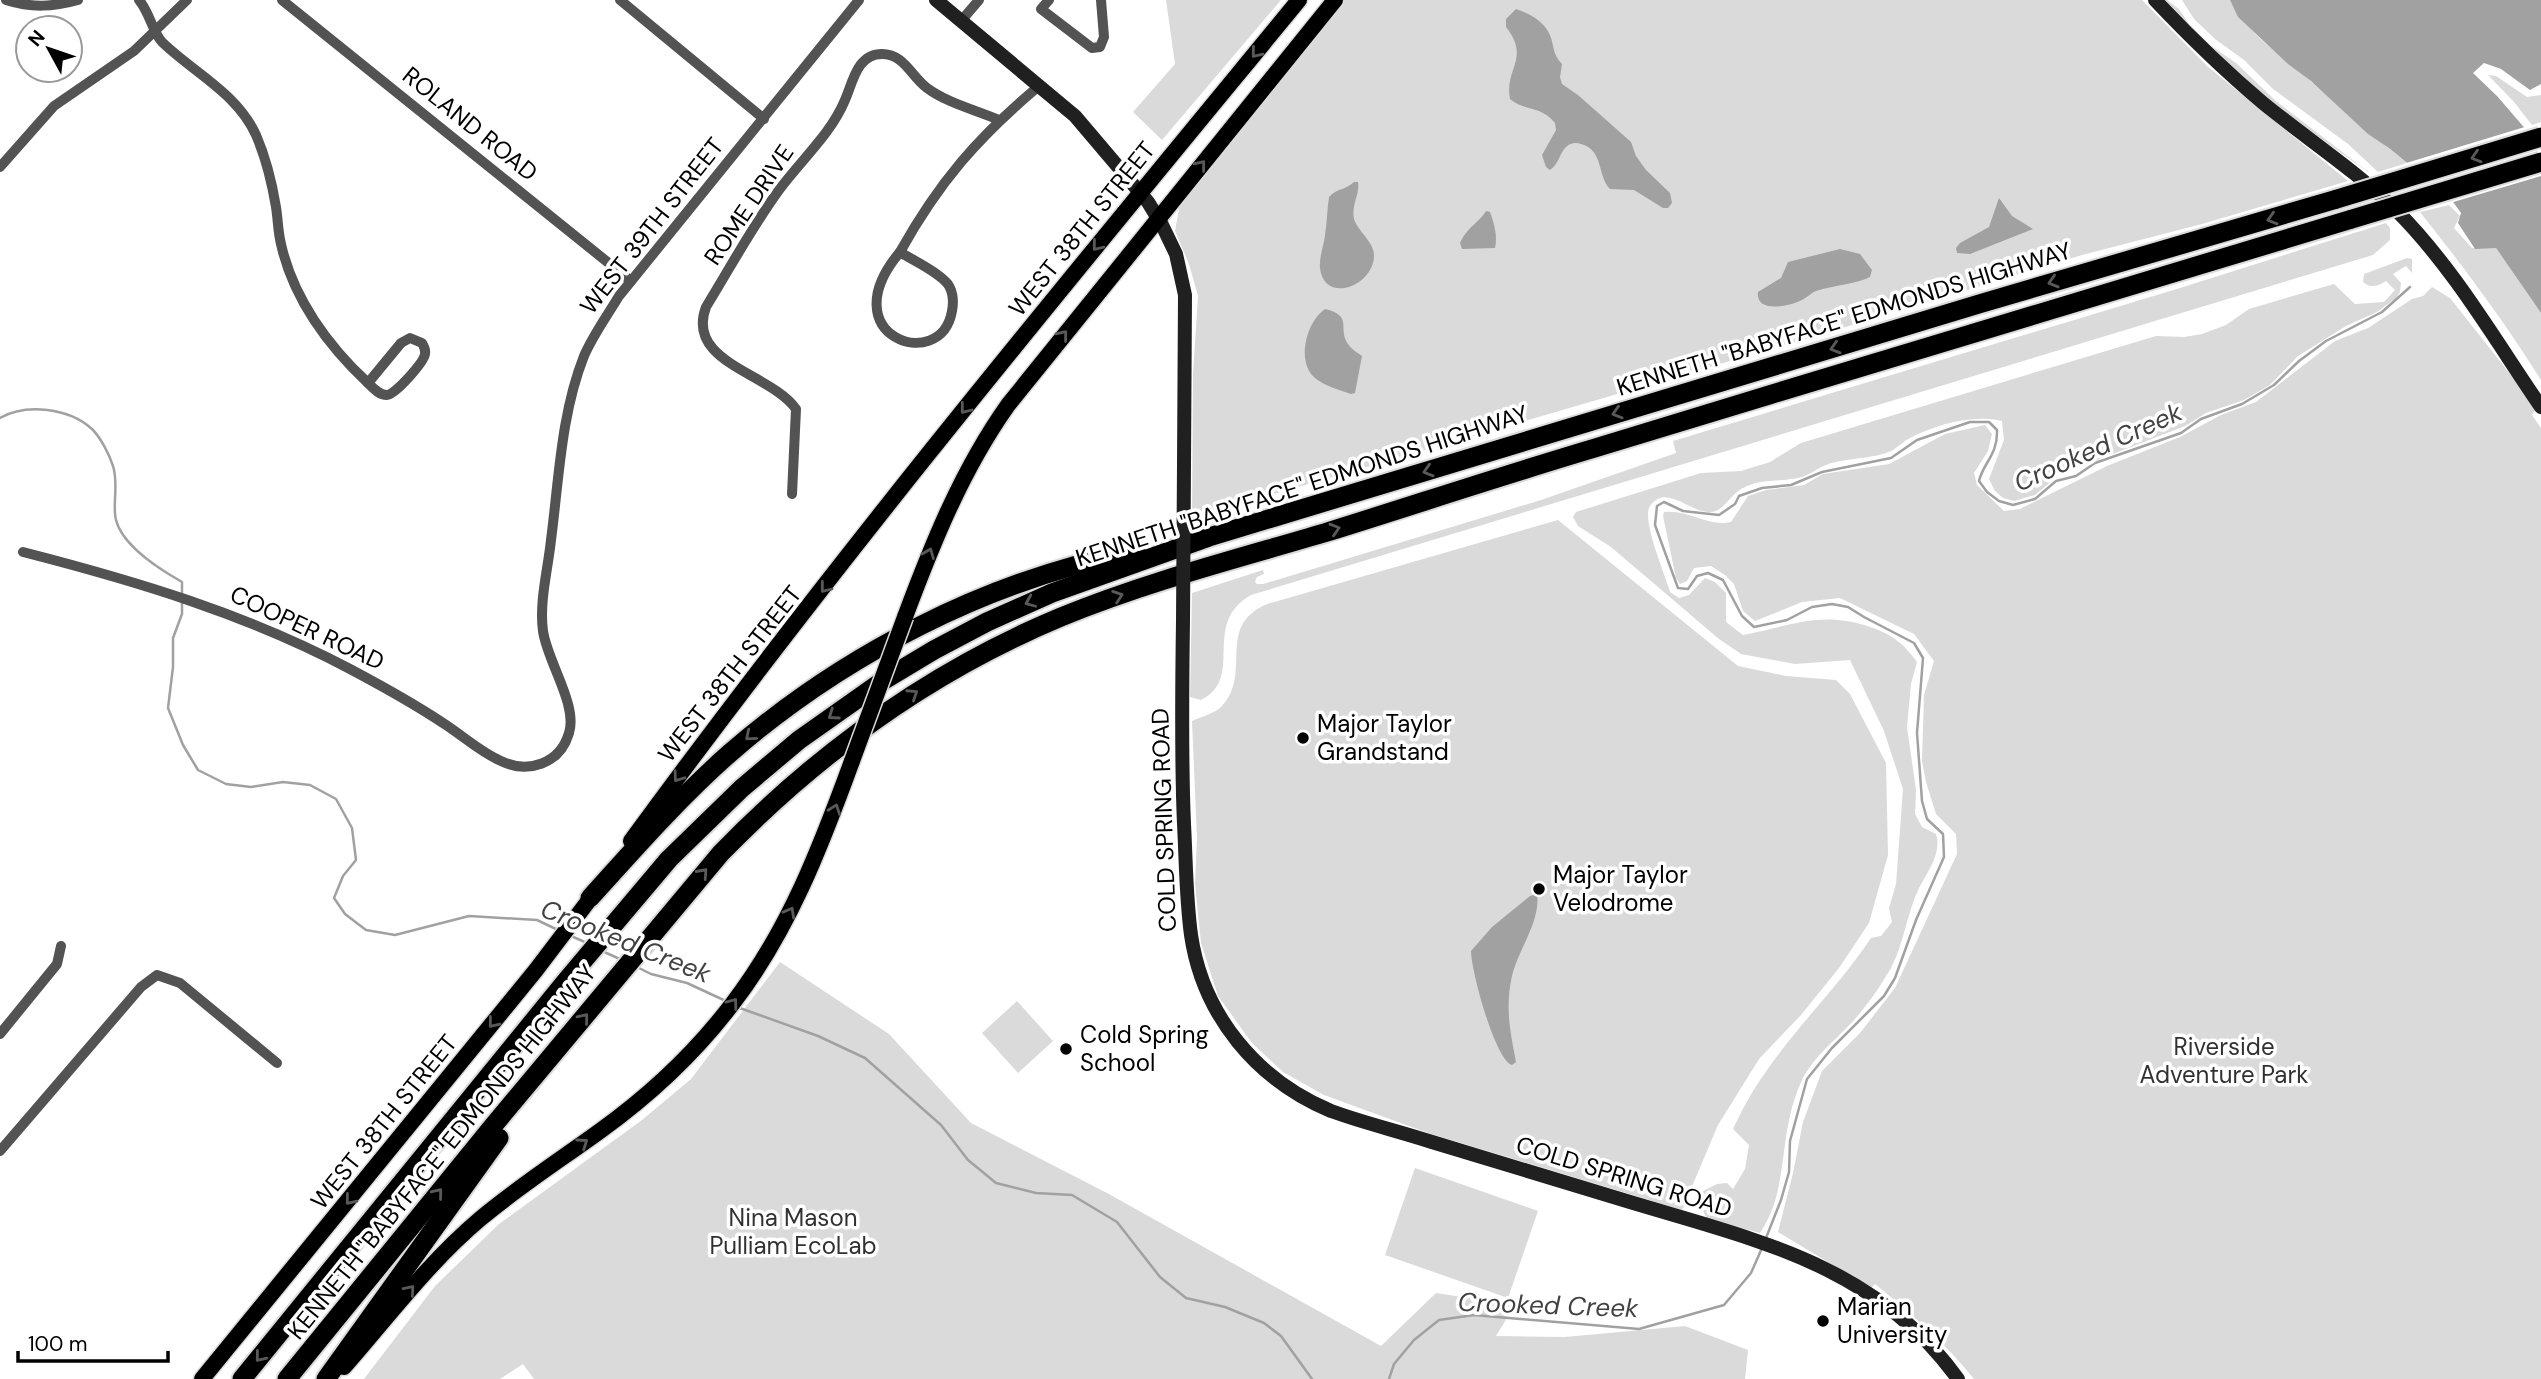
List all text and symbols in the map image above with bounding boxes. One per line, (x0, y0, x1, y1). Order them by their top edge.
north arrow (14, 14, 84, 84)
text: N (22, 25, 50, 52)
one-way arrow (1252, 44, 1264, 57)
street label: ROLAND ROAD (396, 60, 544, 188)
street label: WEST 39TH STREET (573, 131, 730, 320)
street label: WEST 38TH STREET (1002, 135, 1162, 322)
street label: ROME DRIVE (697, 138, 800, 271)
one-way arrow (2470, 148, 2482, 163)
one-way arrow (1193, 160, 1206, 172)
one-way arrow (2266, 210, 2278, 225)
street label: KENNETH "BABYFACE" EDMONDS HIGHWAY (1613, 234, 2075, 403)
one-way arrow (1093, 237, 1105, 250)
one-way arrow (2047, 273, 2059, 288)
one-way arrow (1055, 330, 1067, 343)
one-way arrow (1829, 339, 1841, 354)
water label: Crooked Creek (2009, 394, 2188, 499)
street label: KENNETH "BABYFACE" EDMONDS HIGHWAY (1072, 398, 1532, 573)
one-way arrow (961, 402, 974, 414)
one-way arrow (1612, 405, 1624, 419)
one-way arrow (1422, 462, 1434, 477)
one-way arrow (1329, 523, 1341, 538)
one-way arrow (921, 547, 935, 559)
street label: COOPER ROAD (225, 578, 389, 677)
street label: WEST 38TH STREET (651, 579, 808, 768)
one-way arrow (820, 581, 833, 593)
one-way arrow (1111, 590, 1123, 604)
one-way arrow (1025, 594, 1037, 608)
one-way arrow (905, 689, 918, 702)
one-way arrow (828, 707, 841, 719)
street label: COLD SPRING ROAD (1144, 707, 1183, 933)
place label: Major Taylor Grandstand (1317, 708, 1452, 767)
one-way arrow (746, 728, 759, 740)
marker: Major Taylor Grandstand (1295, 730, 1311, 746)
one-way arrow (674, 769, 687, 782)
one-way arrow (826, 803, 840, 815)
place label: Major Taylor Velodrome (1553, 859, 1688, 918)
one-way arrow (695, 868, 707, 881)
marker: Major Taylor Velodrome (1531, 881, 1547, 897)
water label: Crooked Creek (536, 891, 717, 991)
one-way arrow (782, 906, 795, 919)
street label: KENNETH "BABYFACE" EDMONDS HIGHWAY (280, 958, 603, 1346)
one-way arrow (724, 998, 737, 1010)
one-way arrow (576, 1014, 588, 1027)
one-way arrow (489, 1015, 502, 1027)
place label: Cold Spring School (1080, 1019, 1209, 1078)
street label: WEST 38TH STREET (304, 1028, 464, 1215)
park label: Riverside Adventure Park (2140, 1031, 2308, 1090)
marker: Cold Spring School (1058, 1041, 1074, 1057)
street label: COLD SPRING ROAD (1512, 1129, 1736, 1224)
one-way arrow (575, 1139, 588, 1151)
one-way arrow (430, 1188, 443, 1200)
one-way arrow (346, 1191, 358, 1204)
park label: Nina Mason Pulliam EcoLab (709, 1202, 877, 1261)
one-way arrow (402, 1285, 414, 1298)
water label: Crooked Creek (1457, 1285, 1640, 1325)
place label: Marian University (1837, 1291, 1947, 1350)
marker: Marian University (1815, 1313, 1831, 1329)
scale bar (18, 1320, 168, 1364)
text: 100 m (28, 1330, 88, 1358)
one-way arrow (256, 1348, 268, 1361)

